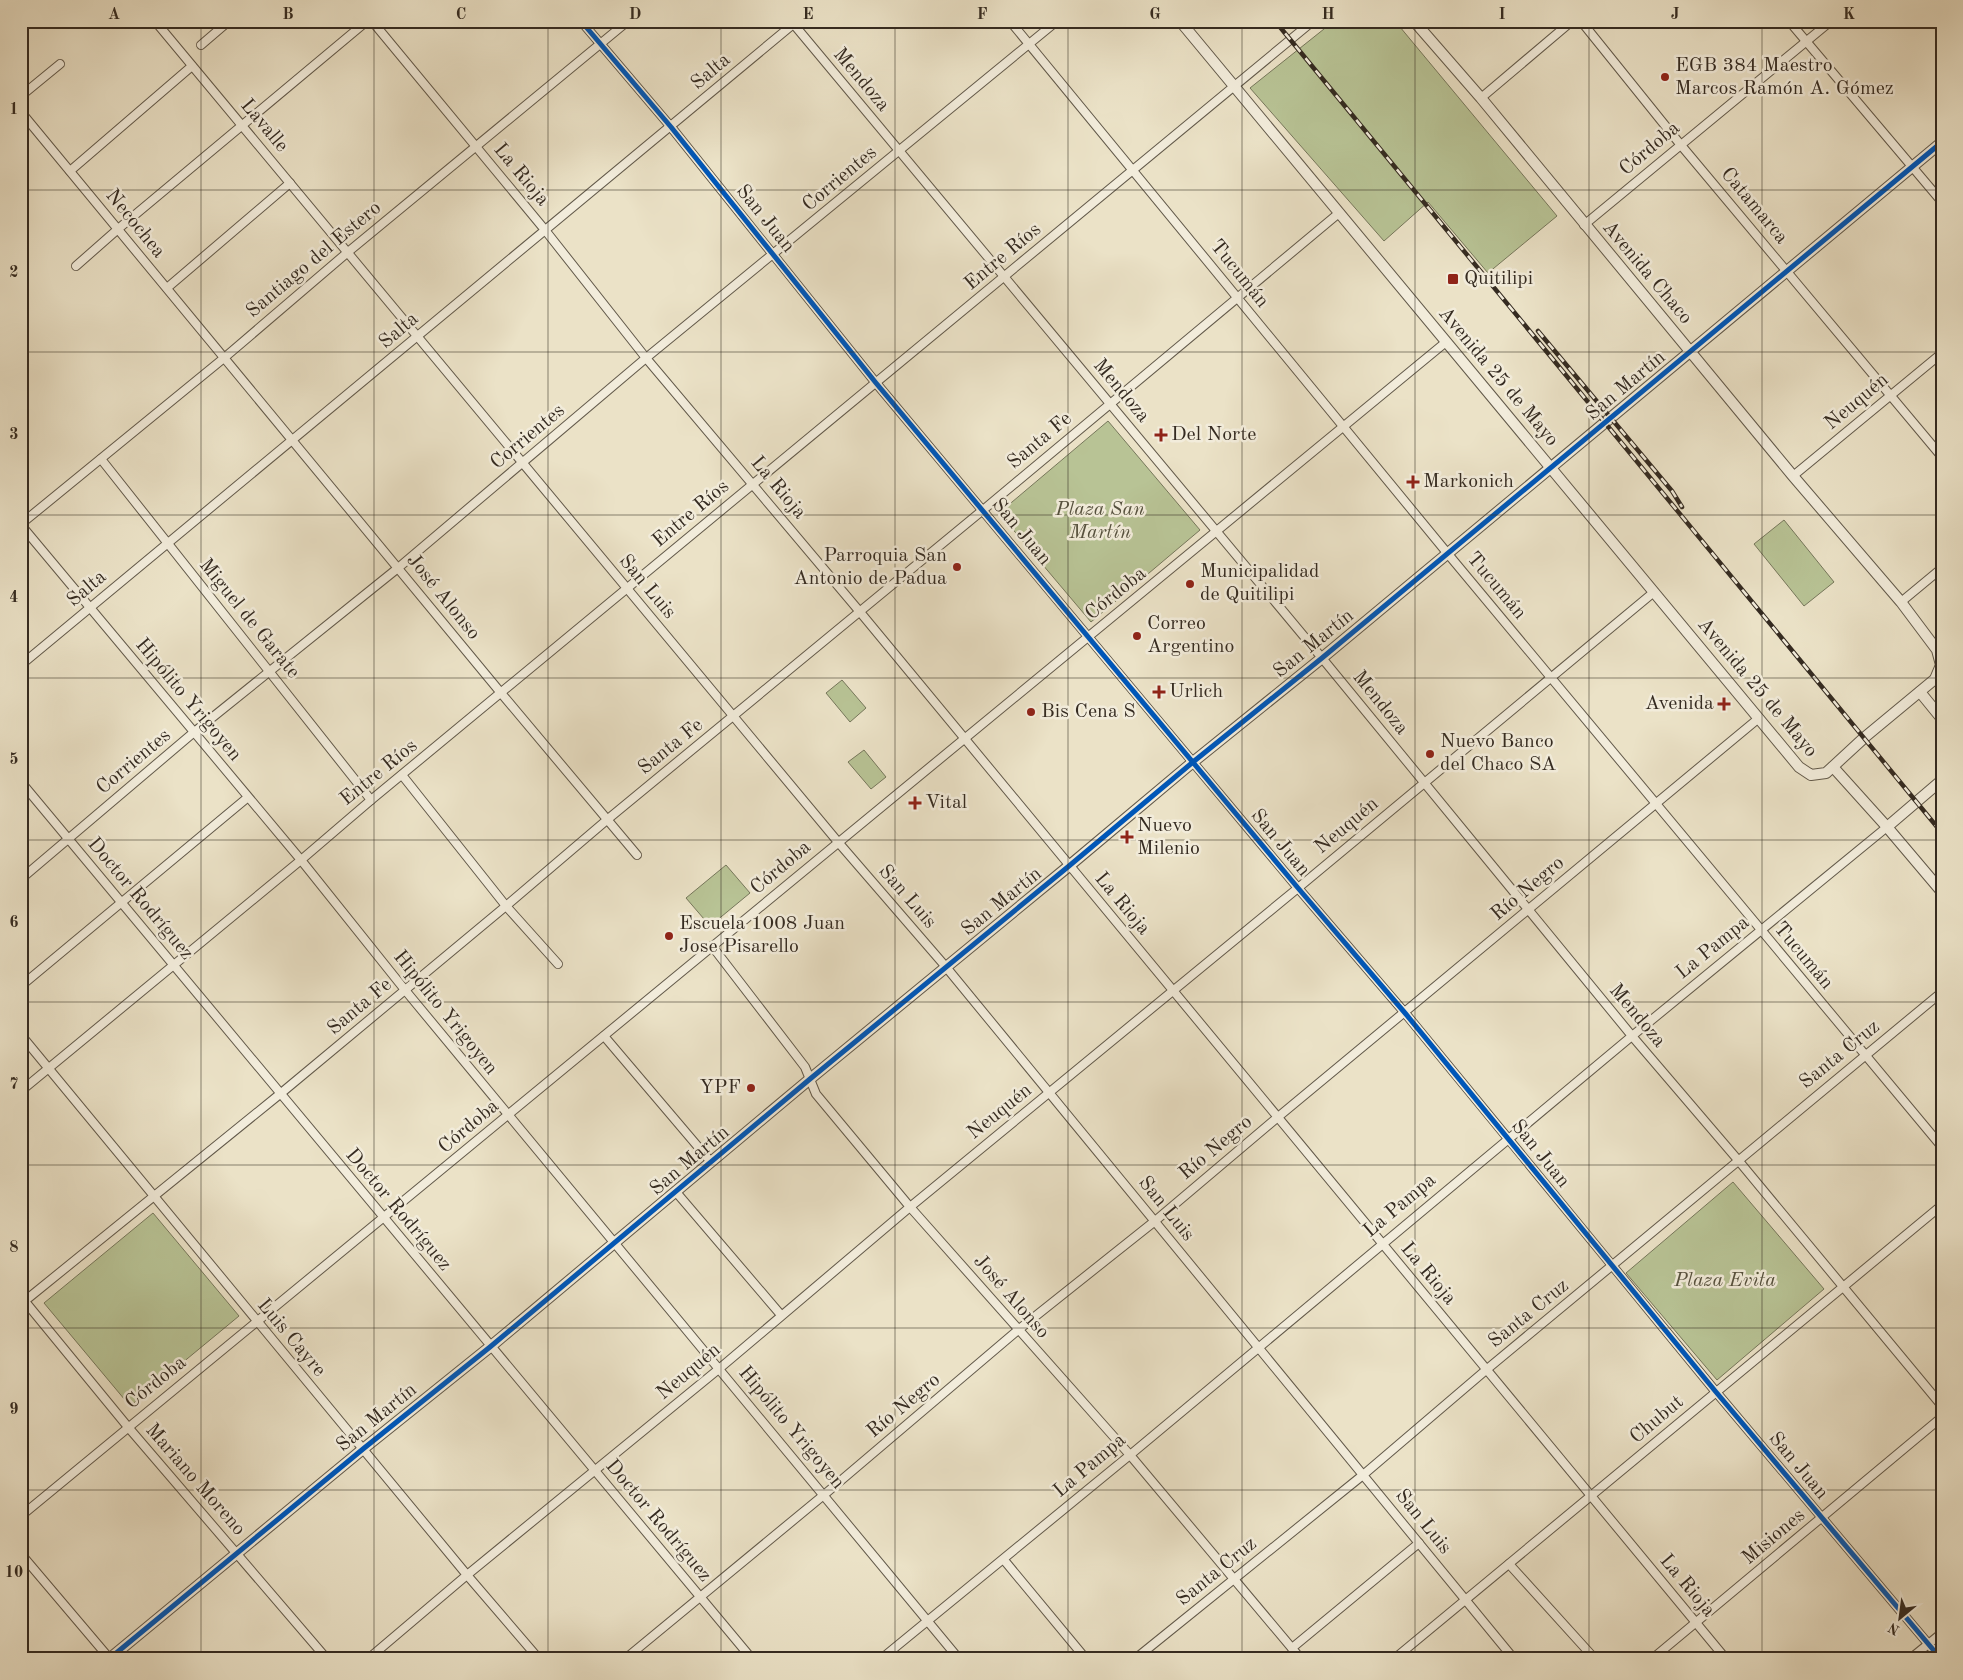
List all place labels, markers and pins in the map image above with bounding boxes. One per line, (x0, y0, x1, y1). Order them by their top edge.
place label: EGB 384 Maestro Marcos Ramón A. Gómez (1675, 56, 1894, 99)
marker: EGB 384 Maestro Marcos Ramón A. Gómez (1659, 71, 1671, 83)
place label: Quitilipi (1464, 269, 1533, 289)
marker: Quitilipi (1446, 272, 1460, 286)
place label: Del Norte (1171, 425, 1257, 445)
marker: Del Norte (1155, 429, 1167, 441)
place label: Markonich (1423, 472, 1514, 492)
marker: Markonich (1407, 476, 1419, 488)
place label: Parroquia San Antonio de Padua (793, 546, 947, 589)
marker: Parroquia San Antonio de Padua (951, 561, 963, 573)
place label: Municipalidad de Quitilipi (1200, 562, 1320, 605)
marker: Municipalidad de Quitilipi (1184, 578, 1196, 590)
place label: Correo Argentino (1147, 614, 1234, 657)
marker: Correo Argentino (1131, 630, 1143, 642)
place label: Urlich (1169, 682, 1223, 702)
marker: Urlich (1153, 686, 1165, 698)
place label: Avenida (1645, 694, 1714, 714)
marker: Avenida (1718, 698, 1730, 710)
place label: Bis Cena S (1041, 702, 1136, 722)
marker: Bis Cena S (1025, 706, 1037, 718)
place label: Nuevo Banco del Chaco SA (1440, 732, 1556, 775)
marker: Nuevo Banco del Chaco SA (1424, 748, 1436, 760)
place label: Vital (925, 793, 967, 813)
marker: Vital (909, 797, 921, 809)
place label: Nuevo Milenio (1137, 816, 1200, 859)
marker: Nuevo Milenio (1121, 831, 1133, 843)
place label: Escuela 1008 Juan Jose Pisarello (679, 914, 845, 957)
marker: Escuela 1008 Juan Jose Pisarello (663, 930, 675, 942)
place label: YPF (699, 1078, 741, 1098)
marker: YPF (745, 1082, 757, 1094)

